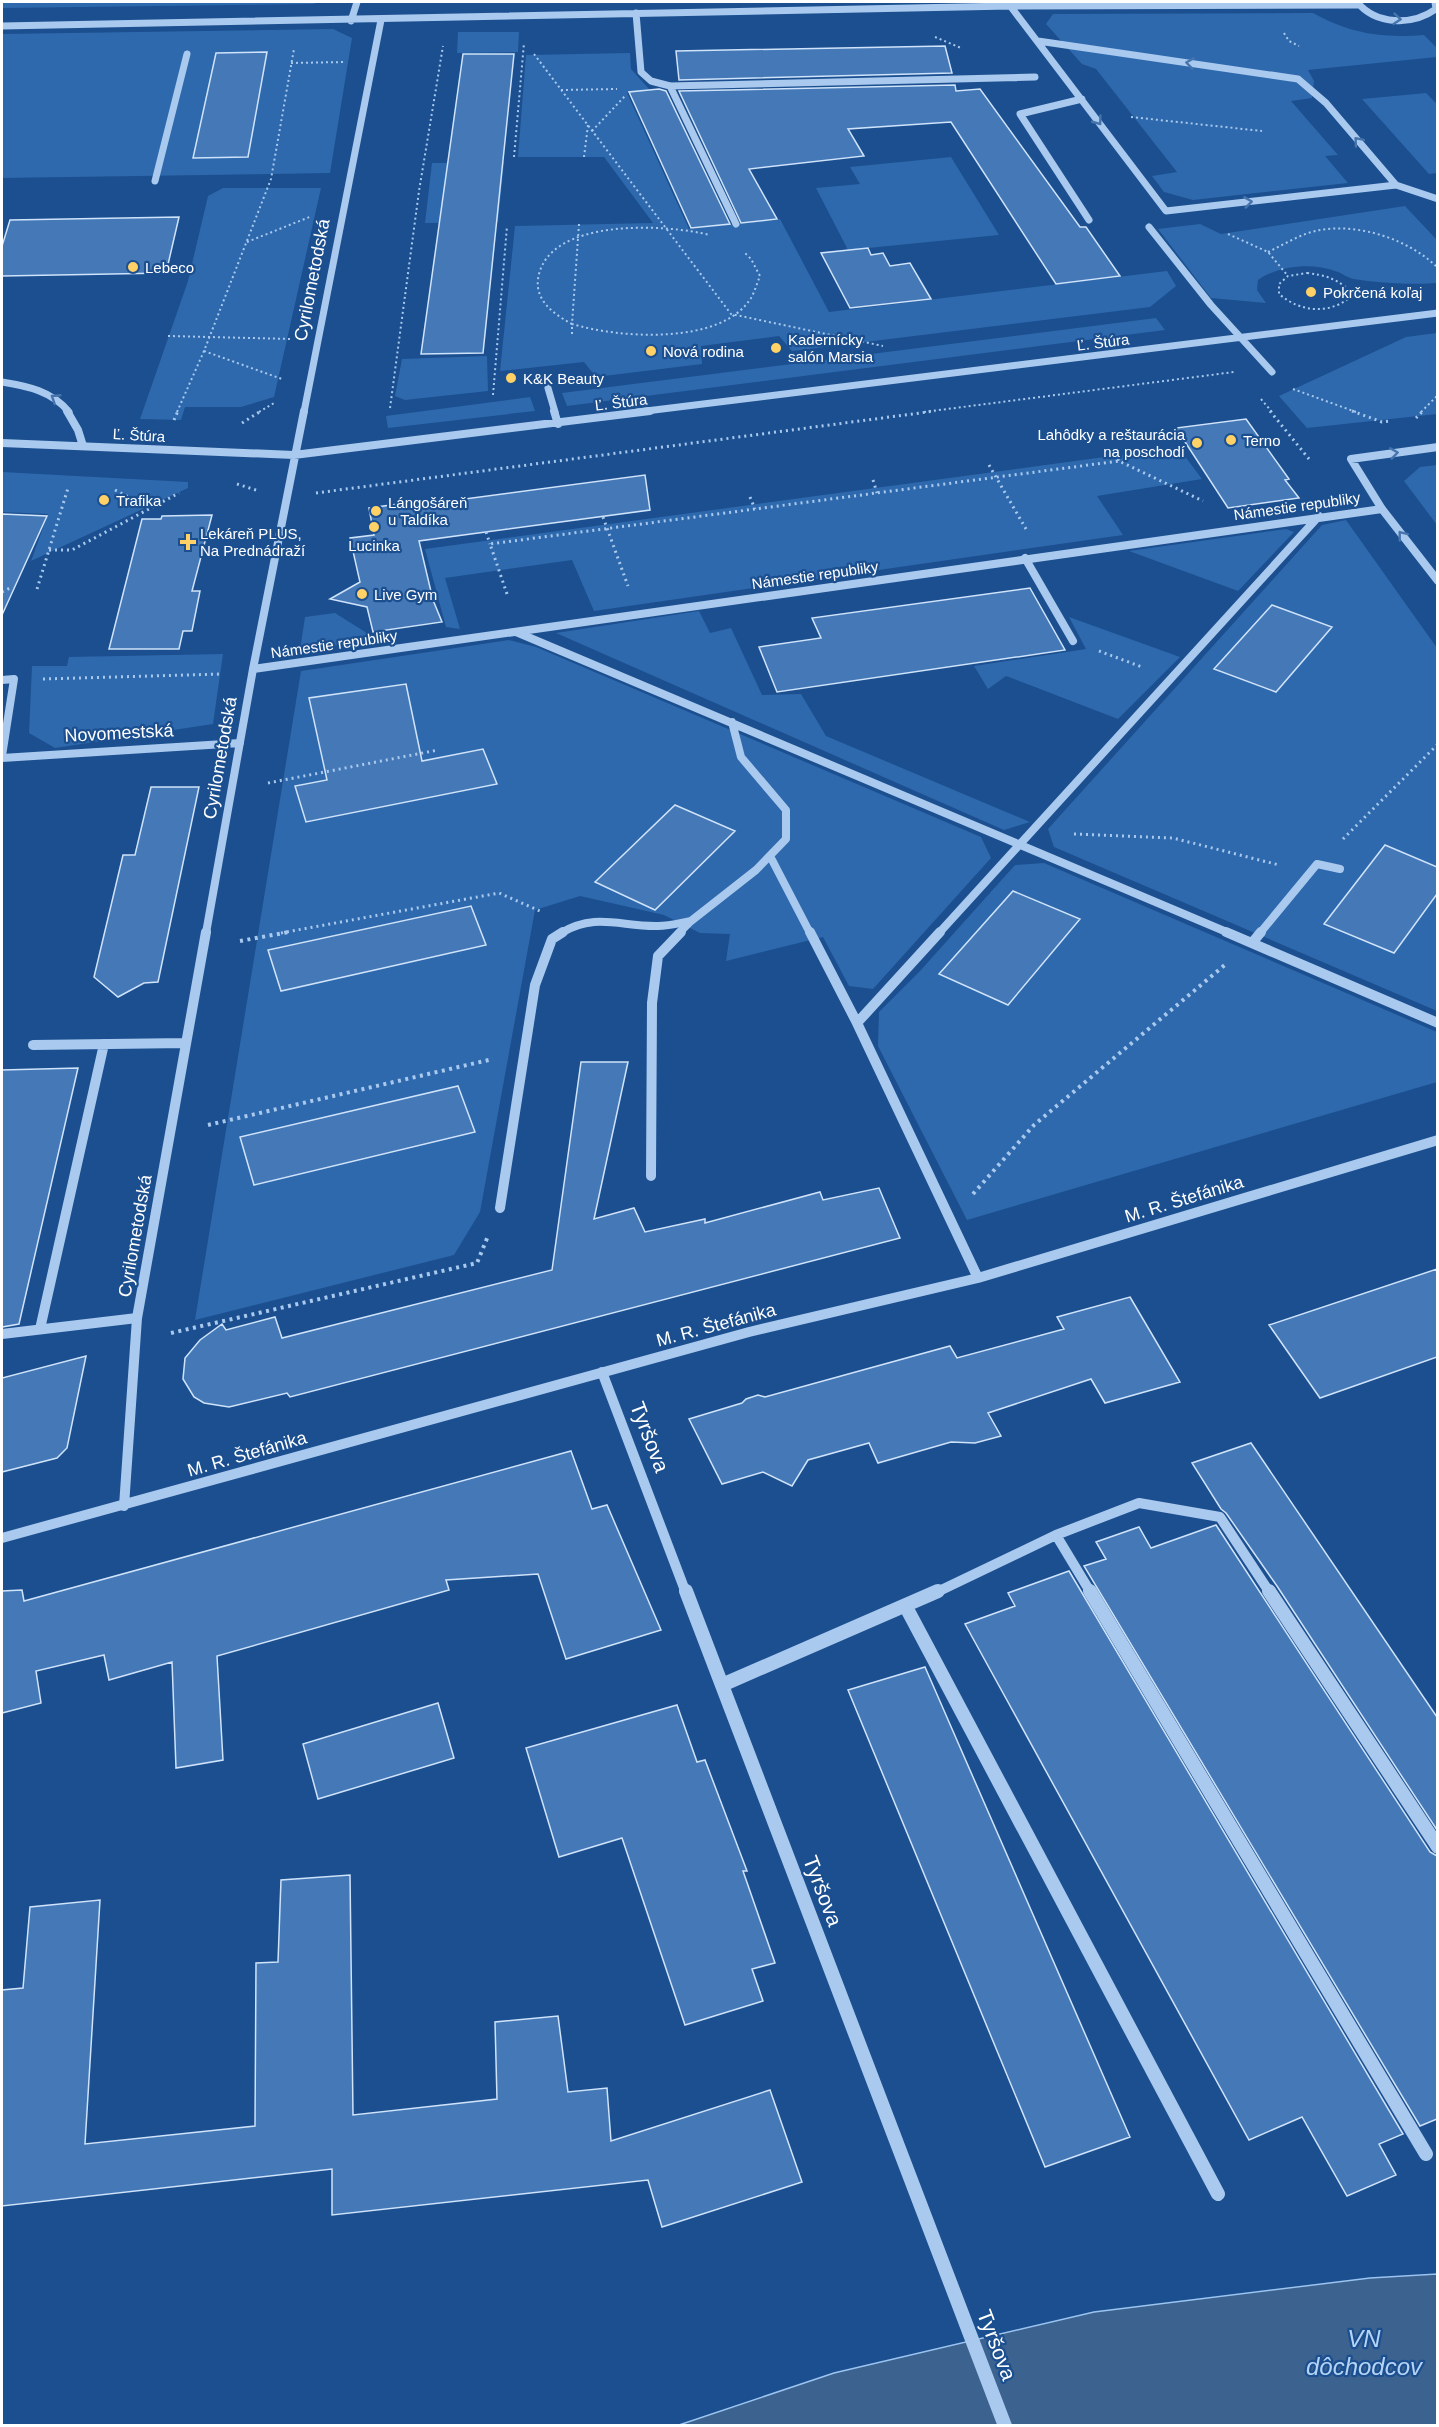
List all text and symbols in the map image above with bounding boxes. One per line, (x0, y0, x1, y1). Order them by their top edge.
one-way arrow (1392, 12, 1401, 25)
one-way arrow (1186, 58, 1195, 70)
one-way arrow (1091, 114, 1102, 125)
one-way arrow (1354, 137, 1365, 148)
one-way arrow (1243, 196, 1252, 209)
street label: Cyrilometodská (290, 216, 334, 343)
place label: Lebeco (145, 259, 194, 276)
marker: Lebeco (126, 260, 140, 274)
place label: Pokrčená koľaj (1323, 284, 1422, 301)
marker: Pokrčená koľaj (1304, 285, 1318, 299)
street label: Ľ. Štúra (1076, 330, 1131, 354)
place label: Kadernícky salón Marsia (788, 331, 874, 365)
marker: Kadernícky salón Marsia (769, 341, 783, 355)
place label: Nová rodina (663, 343, 745, 360)
marker: Nová rodina (644, 344, 658, 358)
place label: K&K Beauty (523, 370, 604, 387)
marker: K&K Beauty (504, 371, 518, 385)
street label: Ľ. Štúra (594, 390, 649, 414)
one-way arrow (51, 395, 62, 406)
street label: Ľ. Štúra (112, 425, 166, 445)
place label: Lahôdky a reštaurácia na poschodí (1037, 426, 1186, 460)
place label: Terno (1243, 432, 1281, 449)
marker: Terno (1224, 433, 1238, 447)
marker: Lahôdky a reštaurácia na poschodí (1190, 436, 1204, 450)
one-way arrow (1390, 447, 1399, 459)
street label: Námestie republiky (1233, 489, 1362, 523)
place label: Trafika (116, 492, 162, 509)
marker: Trafika (97, 493, 111, 507)
place label: Lángošáreň u Taldíka (388, 494, 467, 528)
marker: Lángošáreň u Taldíka (369, 504, 383, 518)
marker: Lucinka (367, 520, 381, 534)
place label: Lekáreň PLUS, Na Prednádraží (200, 525, 306, 559)
one-way arrow (1398, 531, 1409, 542)
marker: Lekáreň PLUS, Na Prednádraží (181, 535, 195, 549)
place label: Lucinka (348, 537, 401, 554)
street label: Námestie republiky (751, 558, 880, 592)
place label: Live Gym (374, 586, 437, 603)
marker: Live Gym (355, 587, 369, 601)
street label: Námestie republiky (270, 627, 399, 661)
street label: Cyrilometodská (199, 694, 241, 821)
street label: Novomestská (64, 720, 175, 746)
street label: M. R. Štefánika (1122, 1170, 1247, 1227)
street label: Cyrilometodská (114, 1172, 156, 1299)
street label: M. R. Štefánika (654, 1298, 779, 1351)
street label: Tyršova (626, 1399, 674, 1476)
street label: M. R. Štefánika (185, 1426, 310, 1481)
street label: Tyršova (799, 1853, 847, 1930)
street label: Tyršova (973, 2307, 1021, 2384)
water label: VN dôchodcov (1306, 2325, 1424, 2380)

